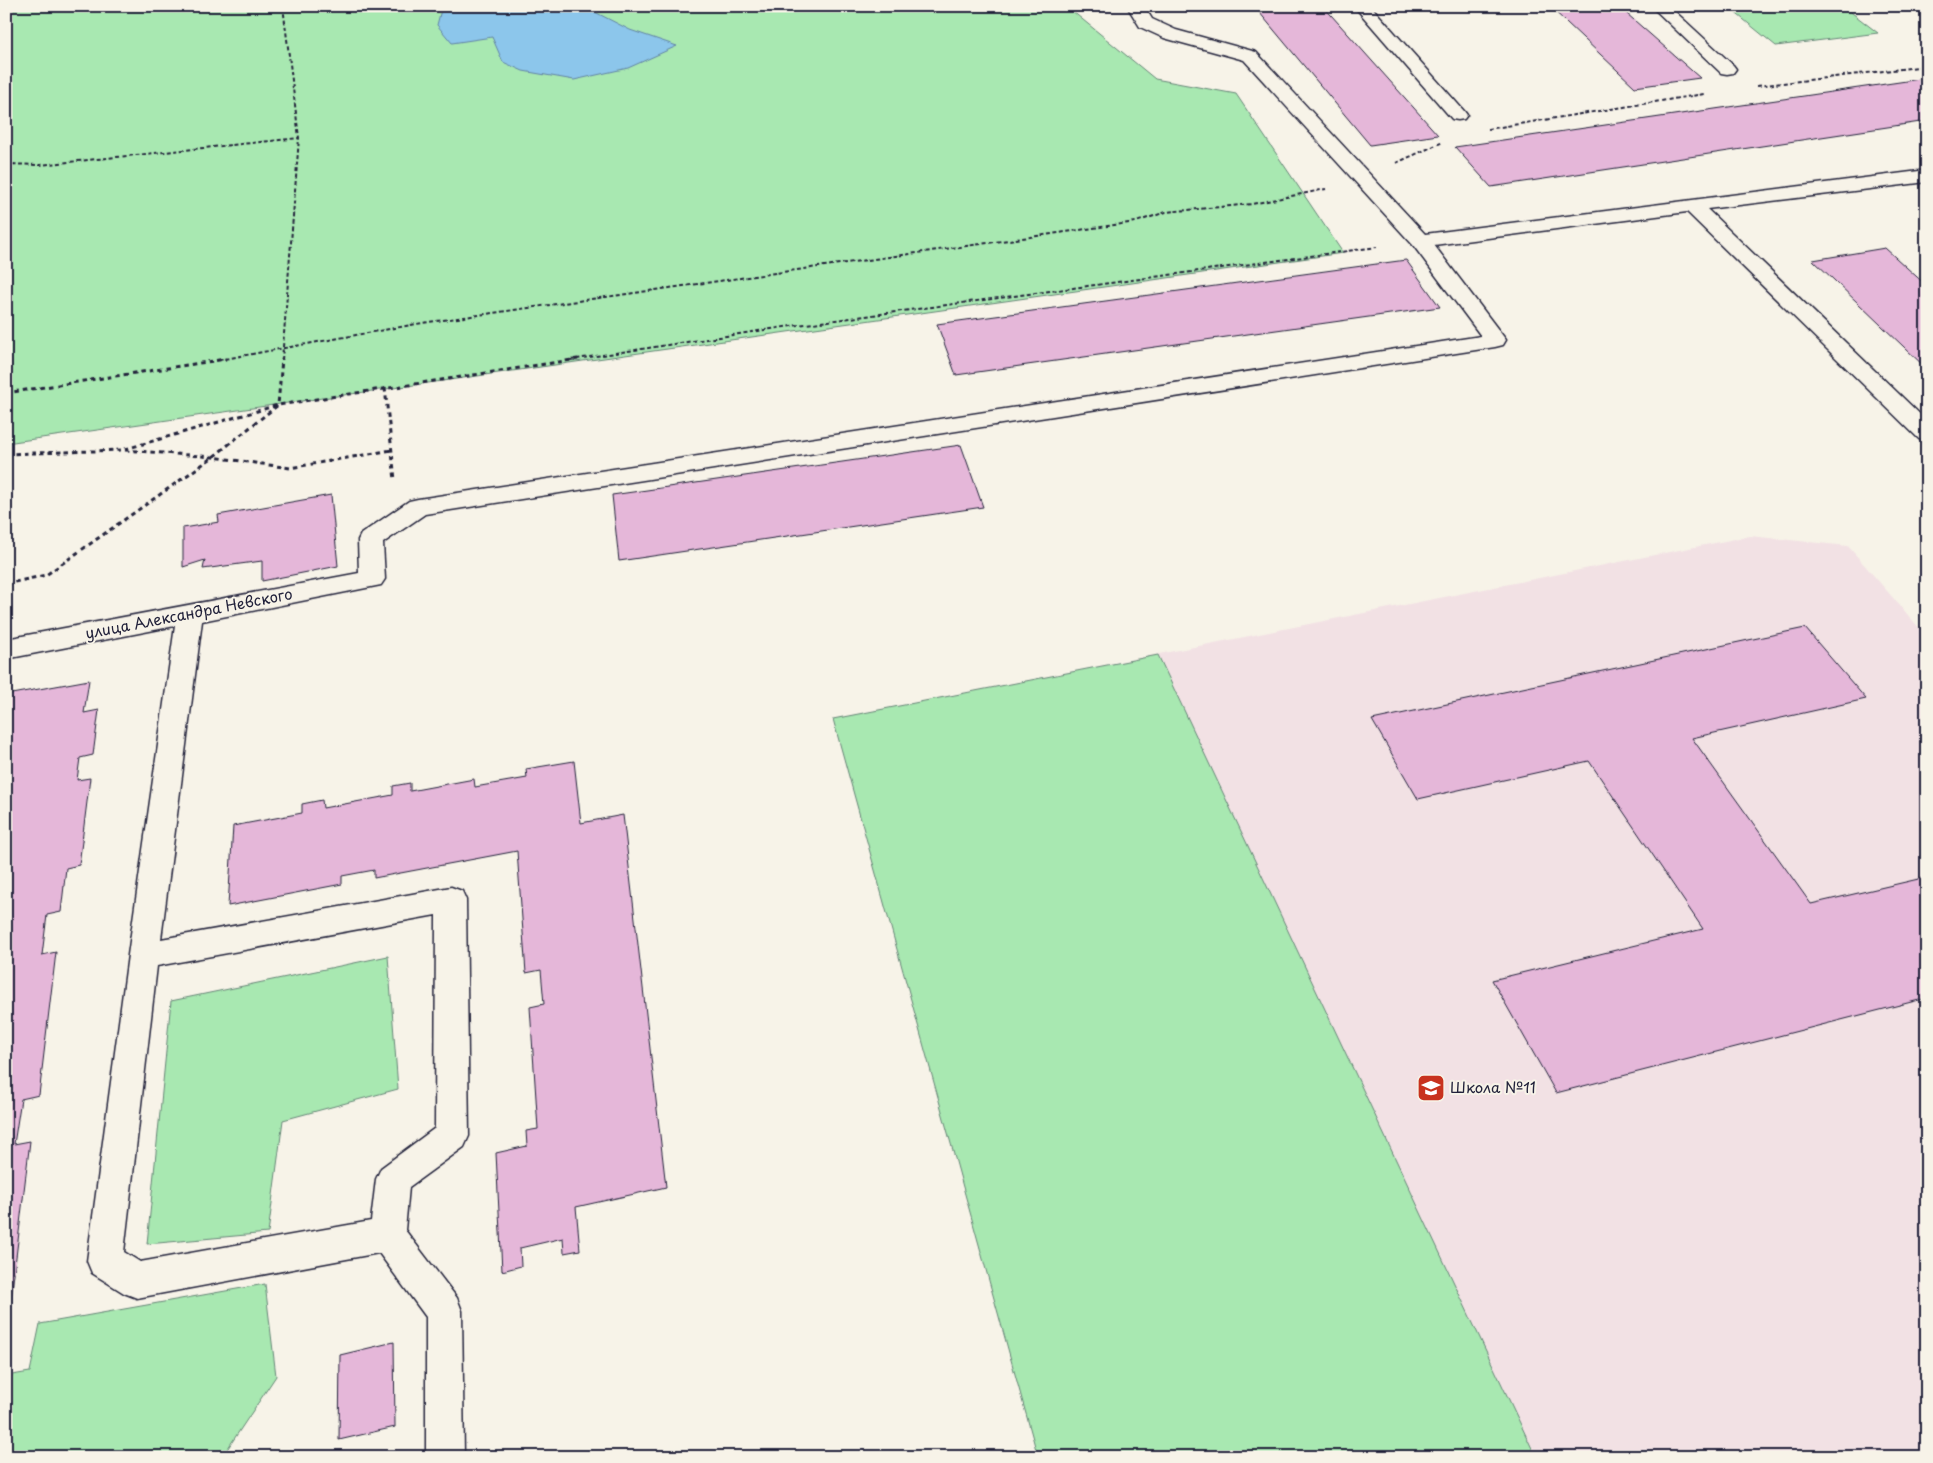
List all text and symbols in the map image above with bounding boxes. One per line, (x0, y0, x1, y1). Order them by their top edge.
street label: улица Александра Невского (83, 581, 294, 644)
school or university icon: Школа №11 (1416, 1073, 1446, 1103)
place label: Школа №11 (1450, 1075, 1536, 1098)

